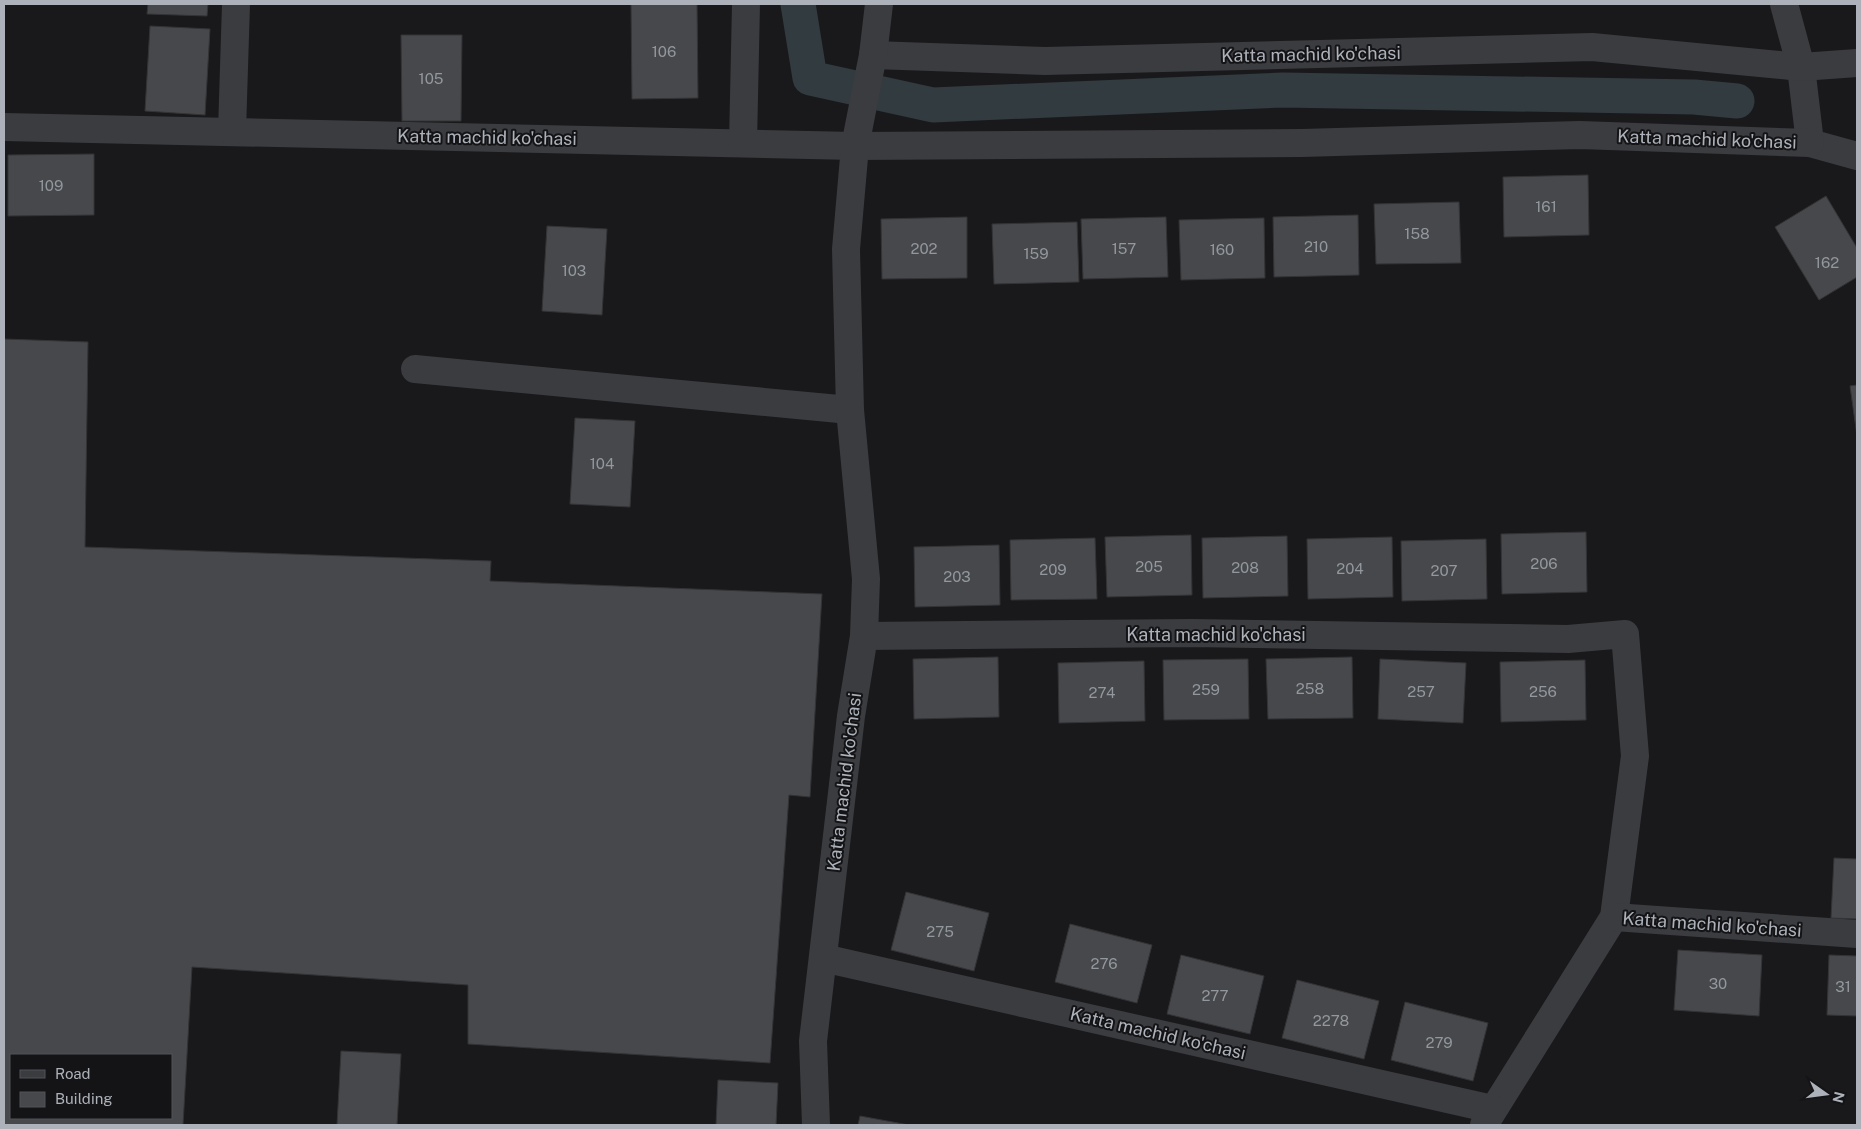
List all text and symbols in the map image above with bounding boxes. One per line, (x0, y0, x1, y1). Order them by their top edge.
street label: Katta machid ko'chasi (1221, 42, 1401, 66)
house number: 106 (652, 43, 676, 60)
house number: 105 (419, 70, 443, 87)
street label: Katta machid ko'chasi (397, 125, 577, 149)
street label: Katta machid ko'chasi (1617, 125, 1797, 153)
house number: 109 (39, 177, 63, 194)
house number: 161 (1535, 198, 1557, 215)
house number: 158 (1404, 225, 1430, 242)
house number: 210 (1304, 238, 1328, 255)
house number: 202 (910, 240, 938, 257)
house number: 157 (1112, 240, 1136, 257)
house number: 160 (1210, 241, 1234, 258)
house number: 159 (1023, 245, 1049, 262)
house number: 162 (1815, 254, 1839, 271)
house number: 103 (562, 262, 586, 279)
house number: 104 (590, 455, 614, 472)
house number: 206 (1530, 555, 1558, 572)
house number: 205 (1135, 558, 1163, 575)
house number: 208 (1231, 559, 1259, 576)
house number: 204 (1336, 560, 1364, 577)
house number: 209 (1039, 561, 1067, 578)
house number: 207 (1431, 562, 1457, 579)
house number: 203 (943, 568, 971, 585)
street label: Katta machid ko'chasi (1126, 624, 1306, 645)
house number: 258 (1296, 680, 1324, 697)
house number: 259 (1192, 681, 1220, 698)
house number: 257 (1407, 683, 1435, 700)
house number: 256 (1529, 683, 1557, 700)
house number: 274 (1089, 684, 1115, 701)
street label: Katta machid ko'chasi (823, 692, 865, 872)
street label: Katta machid ko'chasi (1622, 907, 1802, 941)
house number: 275 (926, 923, 954, 940)
house number: 276 (1091, 955, 1118, 972)
house number: 30 (1709, 975, 1727, 992)
house number: 31 (1835, 978, 1851, 995)
house number: 277 (1201, 987, 1229, 1004)
street label: Katta machid ko'chasi (1068, 1003, 1248, 1063)
house number: 2278 (1313, 1012, 1349, 1029)
house number: 279 (1425, 1034, 1453, 1051)
legend (10, 1054, 172, 1119)
text: Road (55, 1065, 91, 1082)
north arrow (1801, 1069, 1851, 1119)
text: Building (55, 1090, 113, 1107)
text: N (1830, 1090, 1848, 1104)

